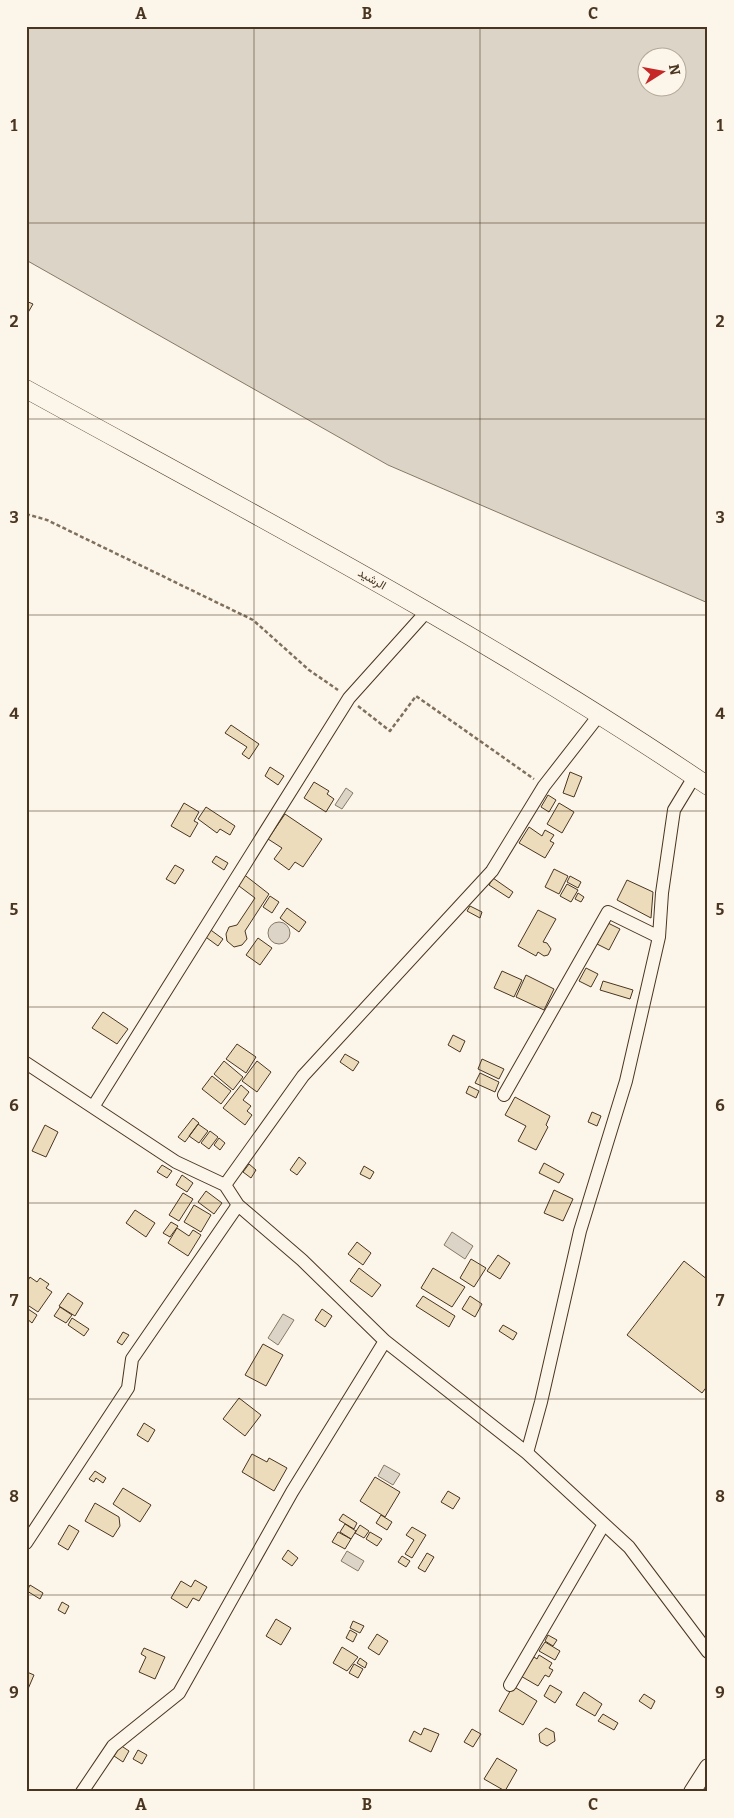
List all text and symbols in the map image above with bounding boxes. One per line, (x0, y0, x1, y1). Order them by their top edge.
text: A (135, 4, 147, 23)
text: B (362, 4, 372, 23)
text: C (588, 4, 598, 23)
north arrow (636, 48, 686, 98)
text: N (665, 63, 684, 77)
text: 1 (11, 116, 18, 135)
text: 1 (717, 116, 724, 135)
text: 2 (9, 312, 19, 331)
text: 2 (715, 312, 725, 331)
text: 3 (9, 508, 19, 527)
text: 3 (715, 508, 725, 527)
street label: الرشيد (355, 565, 389, 593)
text: 4 (9, 704, 19, 723)
text: 4 (715, 704, 725, 723)
text: 5 (10, 900, 19, 919)
text: 5 (716, 900, 725, 919)
text: 6 (9, 1096, 19, 1115)
text: 6 (715, 1096, 725, 1115)
text: 7 (10, 1291, 19, 1310)
text: 7 (716, 1291, 725, 1310)
text: 8 (9, 1487, 19, 1506)
text: 8 (715, 1487, 725, 1506)
text: 9 (9, 1683, 19, 1702)
text: 9 (715, 1683, 725, 1702)
text: A (135, 1795, 147, 1814)
text: B (362, 1795, 372, 1814)
text: C (588, 1795, 598, 1814)

